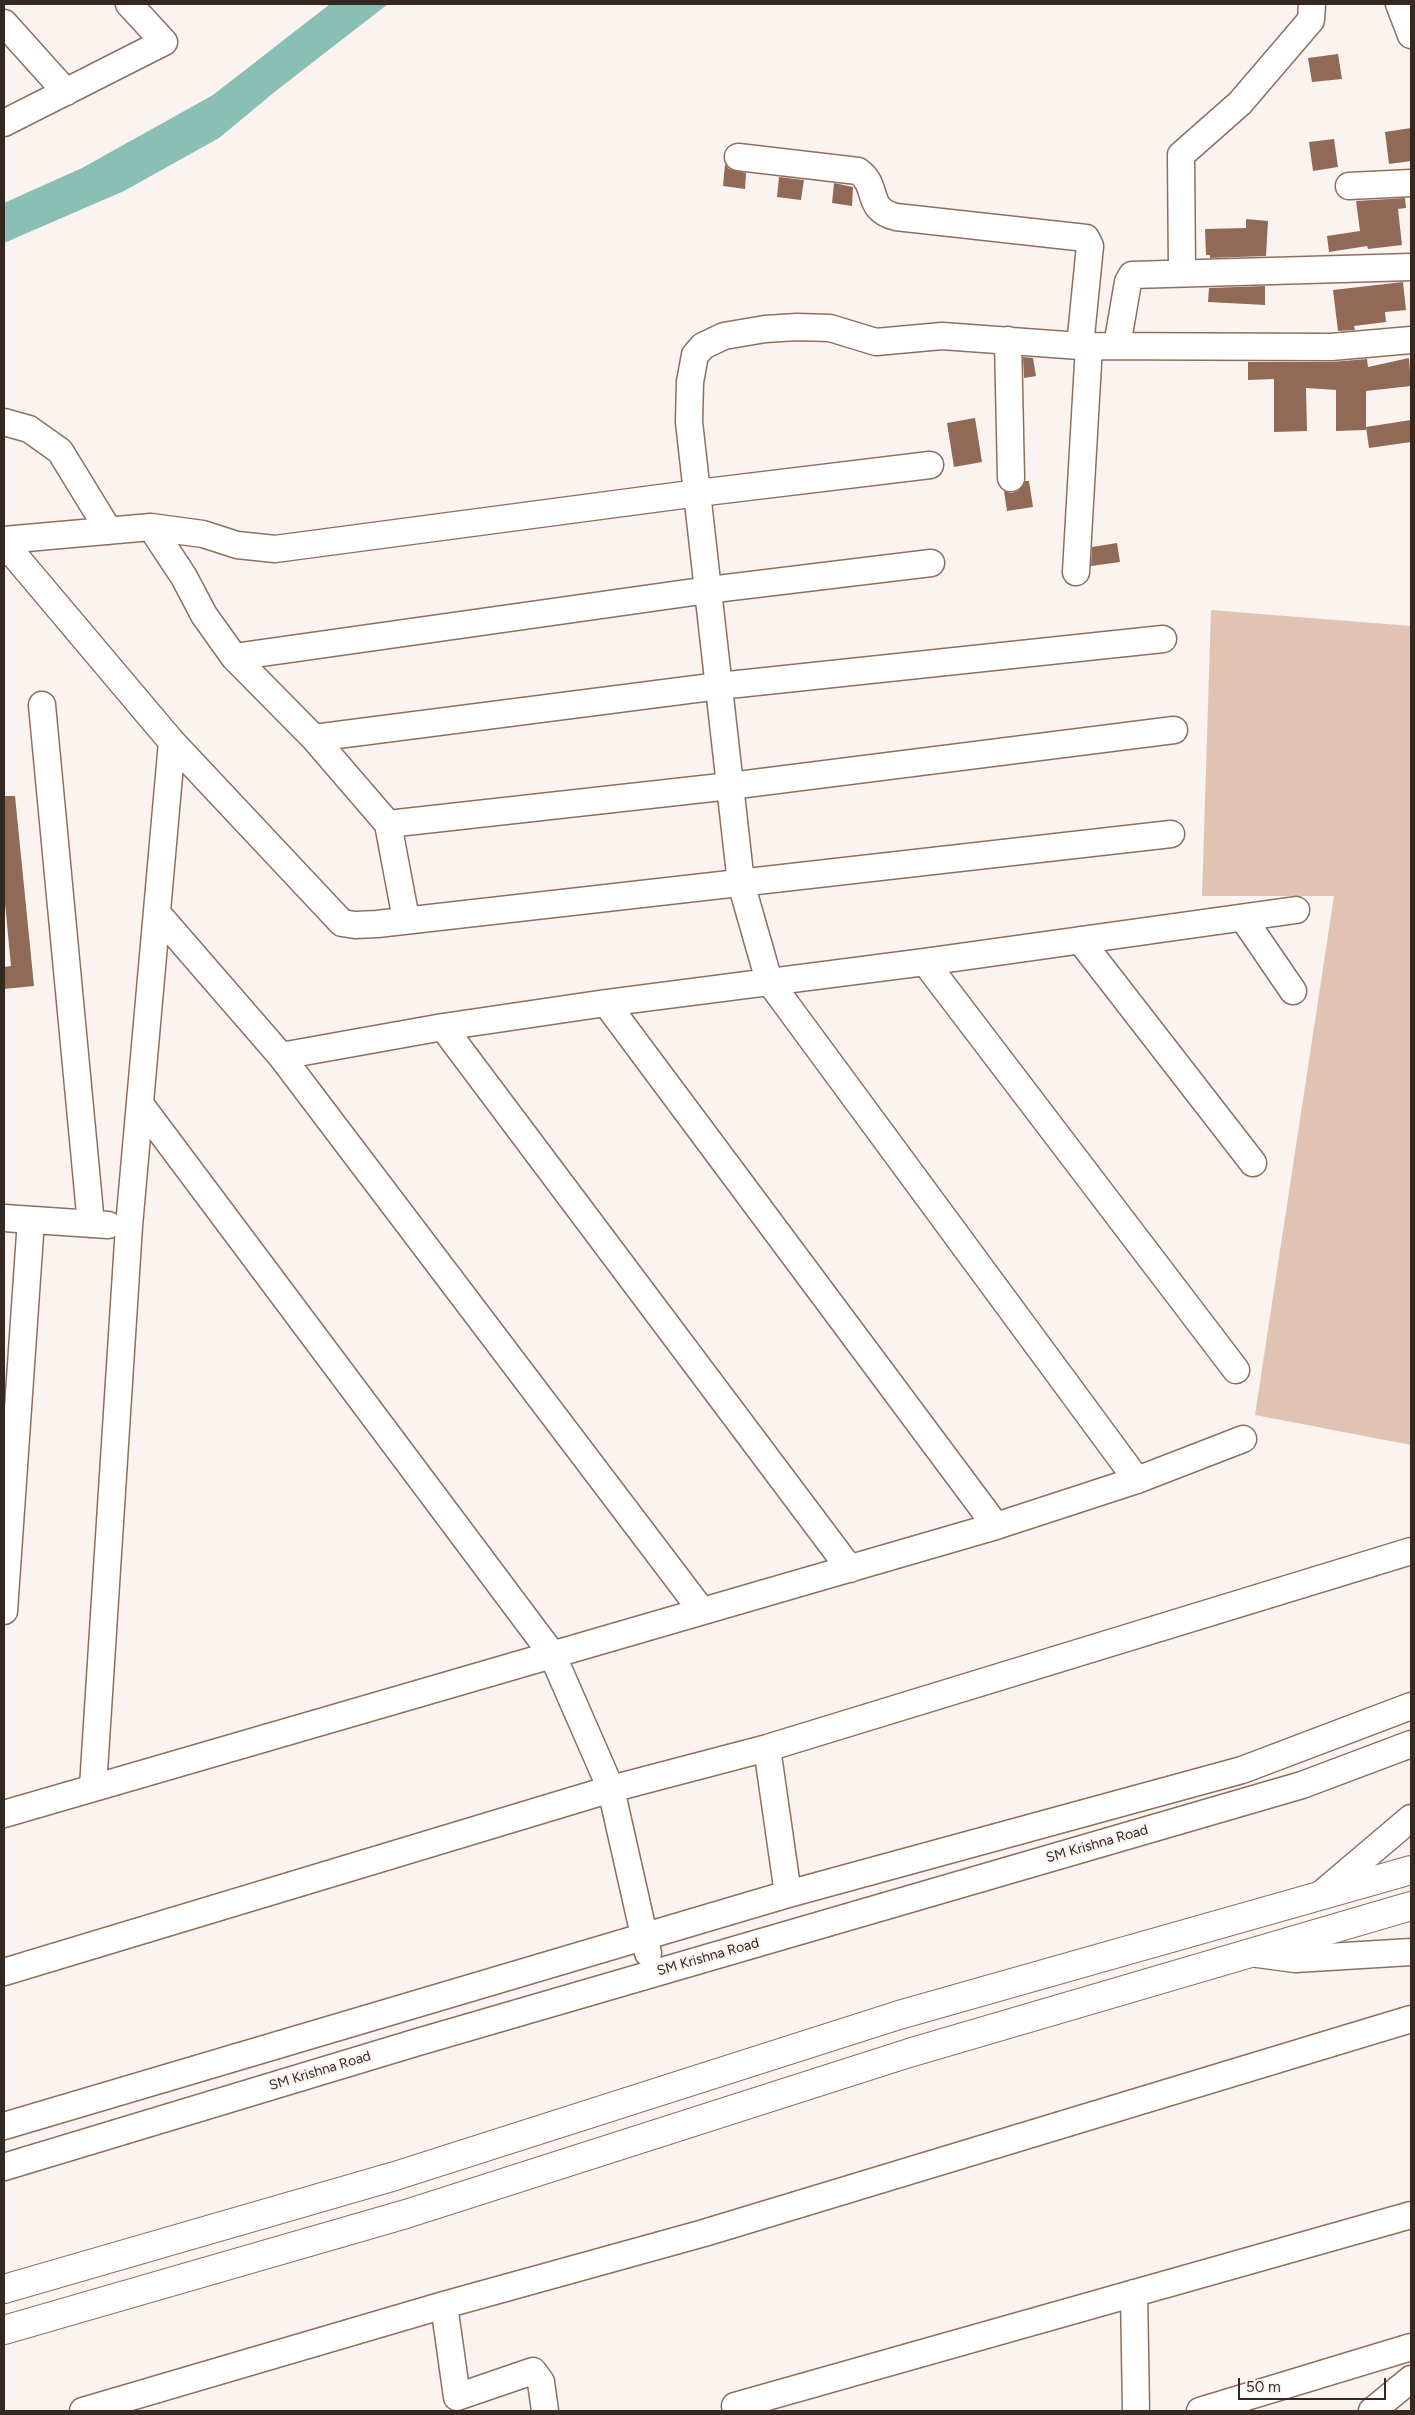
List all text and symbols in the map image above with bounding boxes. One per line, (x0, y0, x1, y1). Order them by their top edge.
street label: SM Krishna Road (1044, 1821, 1150, 1867)
street label: SM Krishna Road (655, 1934, 761, 1980)
street label: SM Krishna Road (267, 2048, 373, 2094)
scale bar (1240, 2368, 1388, 2400)
text: 50 m (1246, 2378, 1281, 2396)

